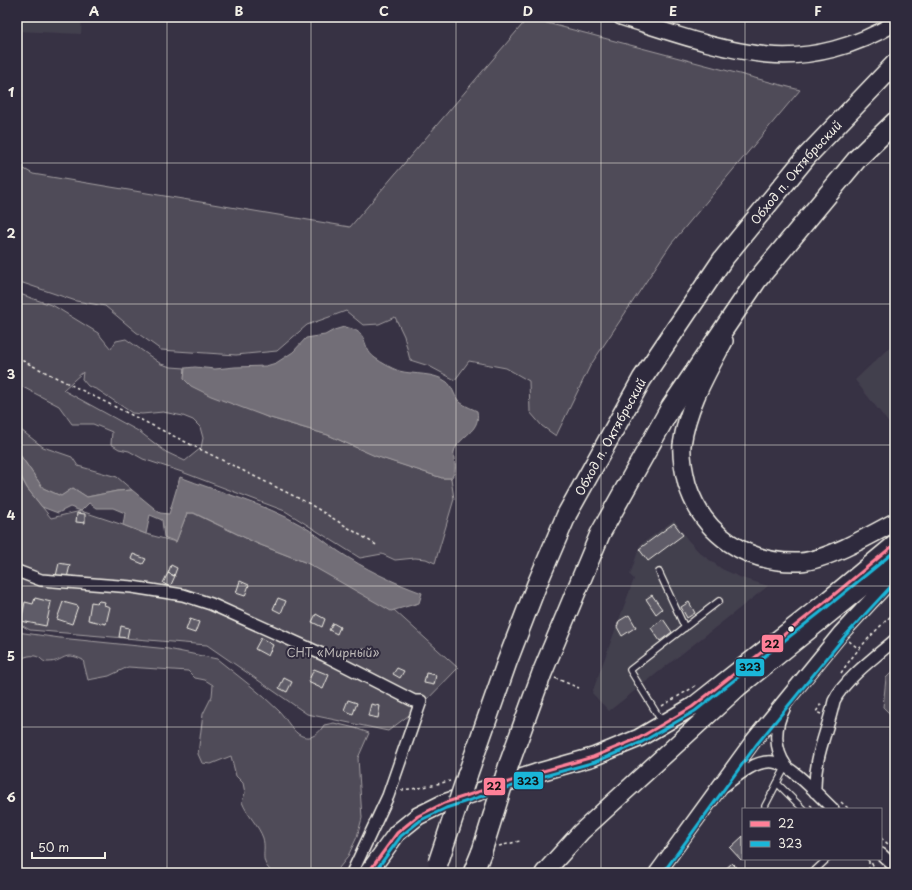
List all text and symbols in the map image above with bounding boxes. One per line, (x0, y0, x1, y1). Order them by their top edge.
text: A (89, 1, 99, 20)
text: B (235, 1, 244, 20)
text: C (379, 1, 389, 20)
text: D (523, 1, 533, 20)
text: E (669, 1, 677, 20)
text: F (814, 1, 822, 20)
text: 1 (8, 82, 14, 101)
street label: Обход п. Октябрьский (746, 116, 846, 228)
text: 2 (6, 223, 16, 242)
text: 3 (7, 364, 16, 383)
street label: Обход п. Октябрьский (570, 375, 650, 499)
text: 4 (7, 505, 16, 524)
unlabelled marker (786, 624, 796, 634)
line badge: 22 (761, 634, 784, 653)
text: 22 (765, 635, 779, 652)
park label: СНТ «Мирный» (287, 643, 380, 661)
text: 5 (7, 646, 15, 665)
line badge: 323 (735, 658, 765, 677)
text: 323 (739, 658, 762, 675)
line badge: 323 (513, 771, 544, 790)
text: 323 (517, 772, 540, 789)
line badge: 22 (483, 777, 506, 796)
text: 22 (487, 777, 501, 794)
text: 6 (6, 787, 16, 806)
legend (742, 808, 882, 860)
text: 22 (778, 814, 794, 832)
scale bar (32, 834, 105, 860)
text: 323 (778, 834, 802, 852)
text: 50 m (38, 838, 69, 856)

